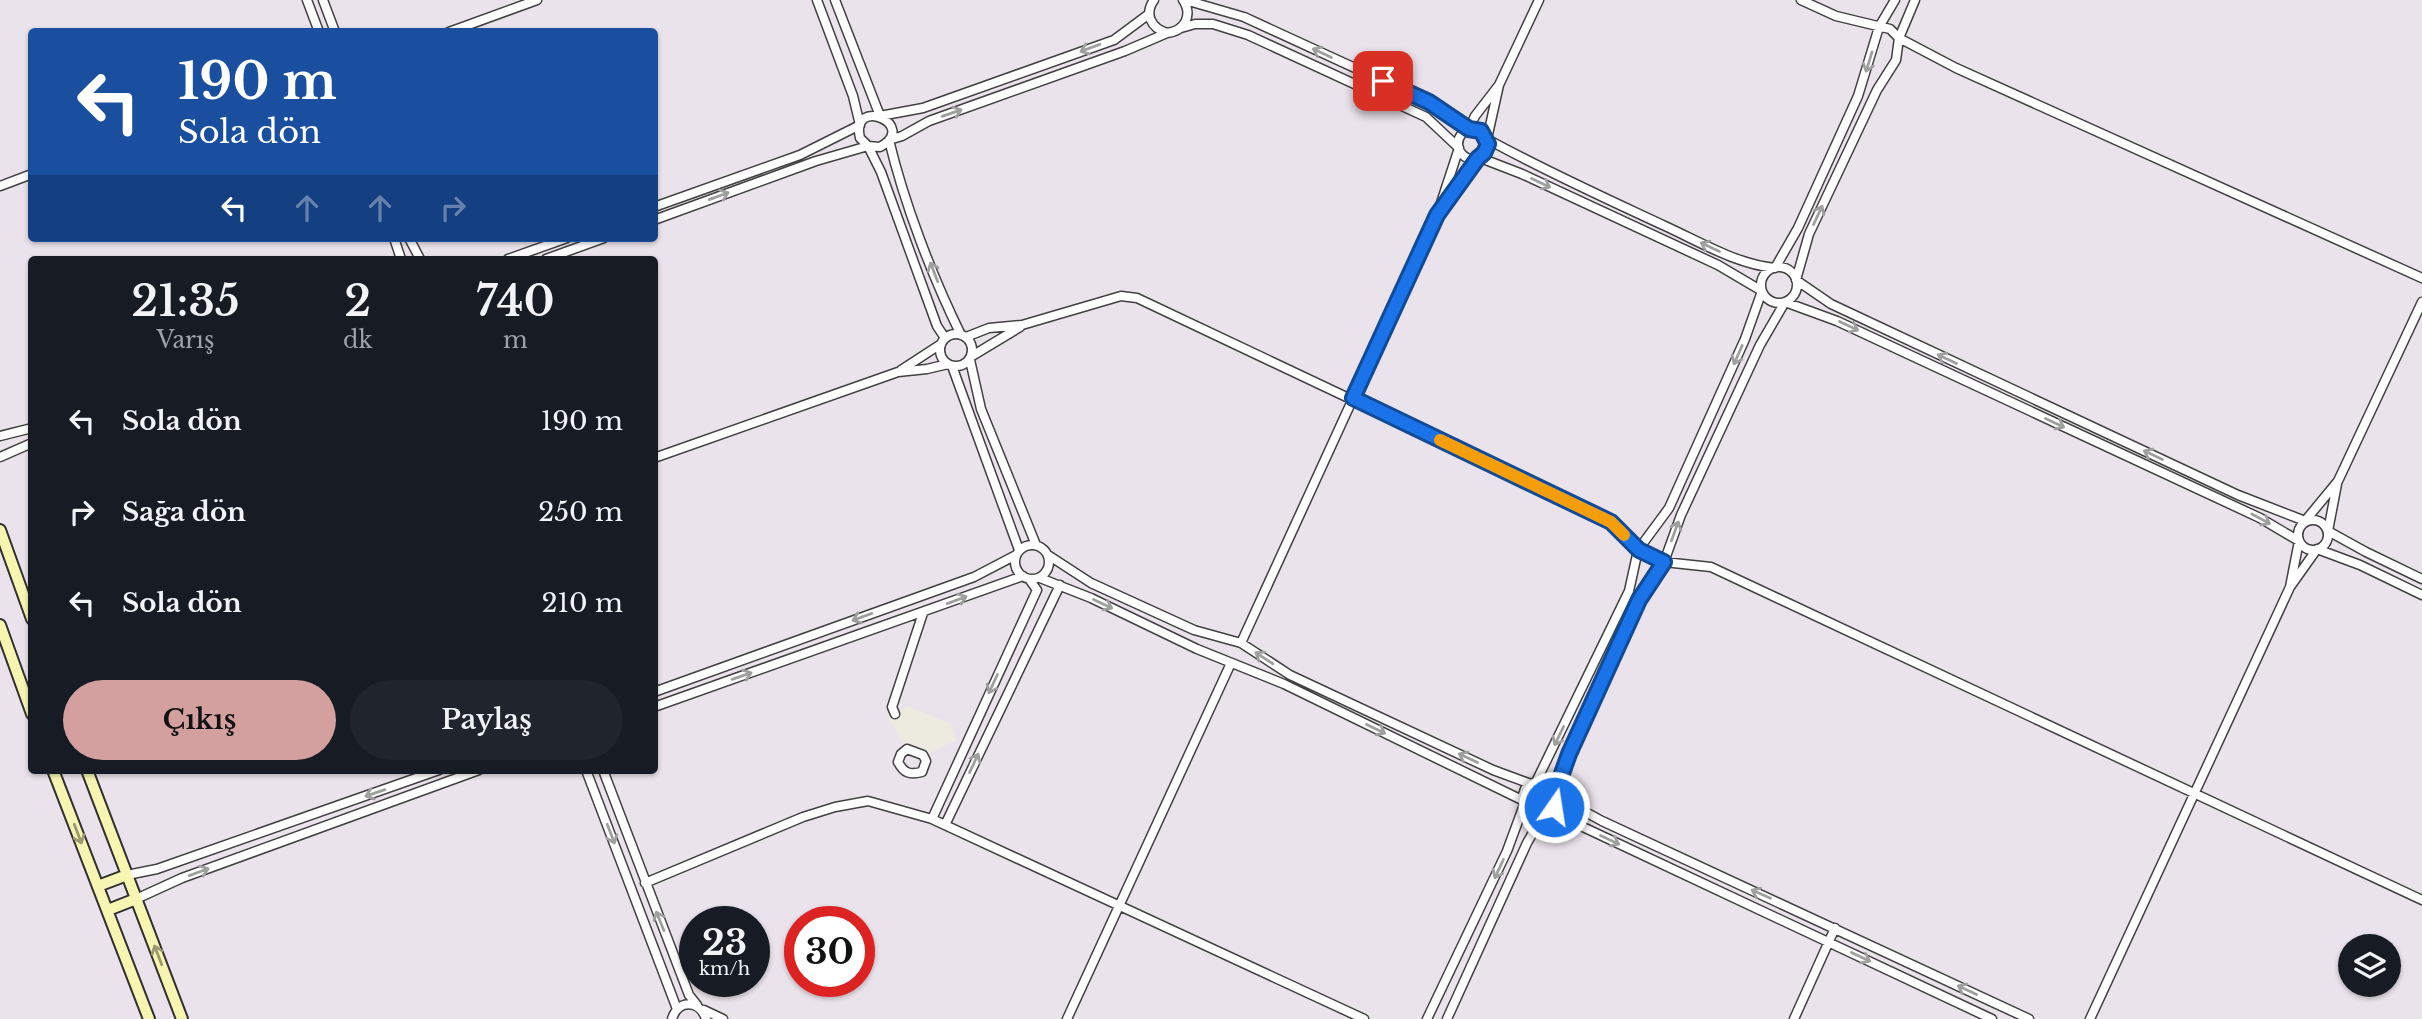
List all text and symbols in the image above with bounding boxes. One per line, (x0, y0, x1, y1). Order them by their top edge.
one-way arrow (1080, 43, 1102, 55)
one-way arrow (1312, 46, 1333, 59)
text: 190 m (178, 51, 337, 112)
pin (1353, 51, 1413, 111)
one-way arrow (1861, 51, 1874, 73)
icon: left (63, 56, 154, 147)
icon: arrive (1364, 62, 1402, 100)
one-way arrow (940, 106, 962, 118)
text: Sola dön (178, 112, 321, 152)
one-way arrow (1530, 177, 1551, 190)
icon: left (215, 189, 253, 227)
icon: ahead (288, 189, 326, 227)
icon: ahead (361, 189, 399, 227)
icon: right (434, 189, 472, 227)
one-way arrow (707, 189, 729, 202)
one-way arrow (1812, 205, 1825, 227)
one-way arrow (1700, 240, 1721, 253)
one-way arrow (927, 261, 940, 283)
text: 21:35 (131, 275, 240, 327)
text: 2 (344, 275, 371, 327)
text: 740 (476, 275, 555, 327)
one-way arrow (1838, 320, 1859, 334)
text: Varış (157, 326, 214, 354)
text: dk (343, 326, 373, 354)
text: m (503, 326, 528, 354)
one-way arrow (1731, 344, 1744, 365)
one-way arrow (1937, 352, 1958, 365)
icon: left (63, 402, 101, 440)
text: Sola dön (122, 405, 242, 437)
text: 190 m (541, 405, 623, 437)
one-way arrow (2044, 417, 2065, 430)
one-way arrow (2143, 448, 2164, 462)
icon: right (63, 493, 101, 531)
text: Sağa dön (122, 496, 246, 528)
text: 250 m (538, 496, 623, 528)
one-way arrow (2250, 513, 2271, 527)
one-way arrow (1670, 521, 1683, 543)
icon: left (63, 584, 101, 622)
text: Sola dön (122, 587, 242, 619)
text: 210 m (541, 587, 623, 619)
one-way arrow (945, 593, 967, 606)
one-way arrow (1092, 598, 1113, 611)
one-way arrow (852, 612, 874, 624)
one-way arrow (1255, 651, 1274, 665)
one-way arrow (731, 669, 753, 681)
one-way arrow (986, 673, 999, 694)
button: Çıkış (63, 680, 336, 760)
button: Paylaş (350, 680, 623, 760)
one-way arrow (1365, 723, 1386, 737)
one-way arrow (1551, 725, 1565, 746)
one-way arrow (1457, 751, 1478, 764)
one-way arrow (968, 753, 981, 774)
position arrow (1517, 770, 1591, 844)
one-way arrow (364, 788, 386, 800)
one-way arrow (73, 822, 86, 844)
one-way arrow (605, 822, 618, 844)
one-way arrow (1599, 834, 1620, 847)
one-way arrow (1492, 858, 1505, 879)
one-way arrow (187, 865, 209, 877)
one-way arrow (1751, 887, 1772, 900)
speed limit sign: 30 (784, 906, 875, 997)
one-way arrow (652, 910, 665, 932)
text: 23 (702, 921, 747, 964)
map controls (2338, 934, 2401, 997)
button: layers (2338, 934, 2401, 997)
one-way arrow (150, 945, 163, 967)
one-way arrow (1850, 952, 1871, 965)
text: km/h (699, 958, 750, 980)
one-way arrow (1957, 983, 1978, 996)

